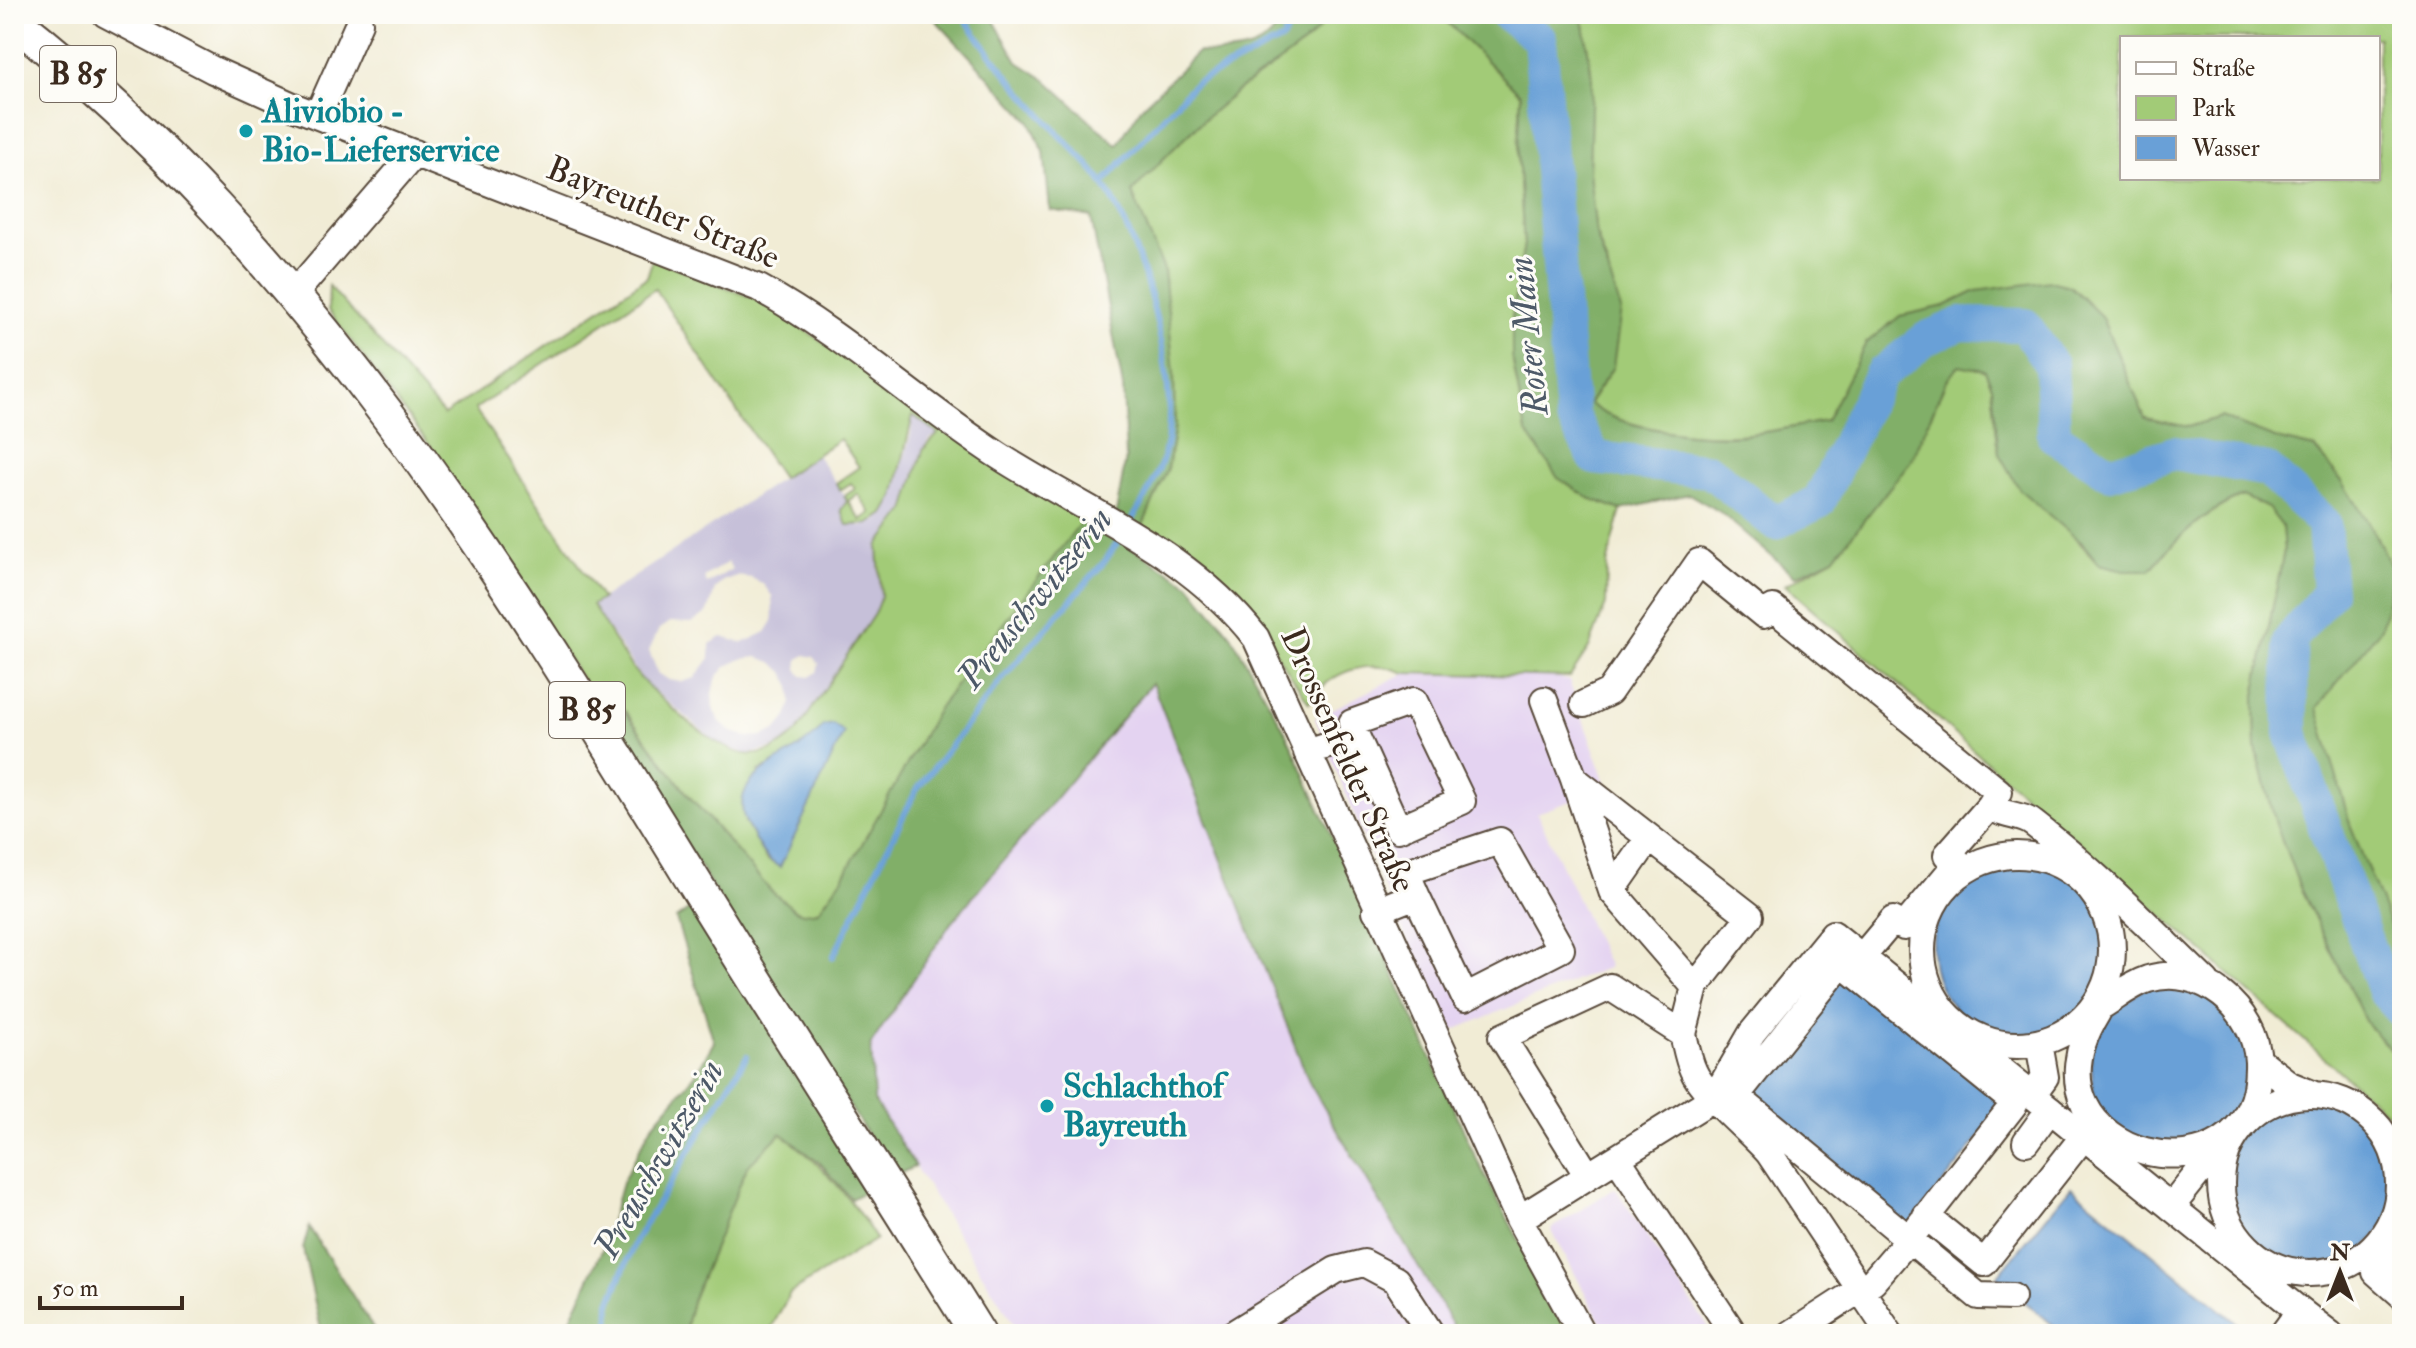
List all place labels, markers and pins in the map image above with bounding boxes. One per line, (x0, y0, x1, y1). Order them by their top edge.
place label: Aliviobio - Bio-Lieferservice (260, 90, 500, 172)
marker: Aliviobio - Bio-Lieferservice (237, 122, 255, 140)
place label: Schlachthof Bayreuth (1063, 1065, 1229, 1147)
marker: Schlachthof Bayreuth (1038, 1097, 1056, 1115)

